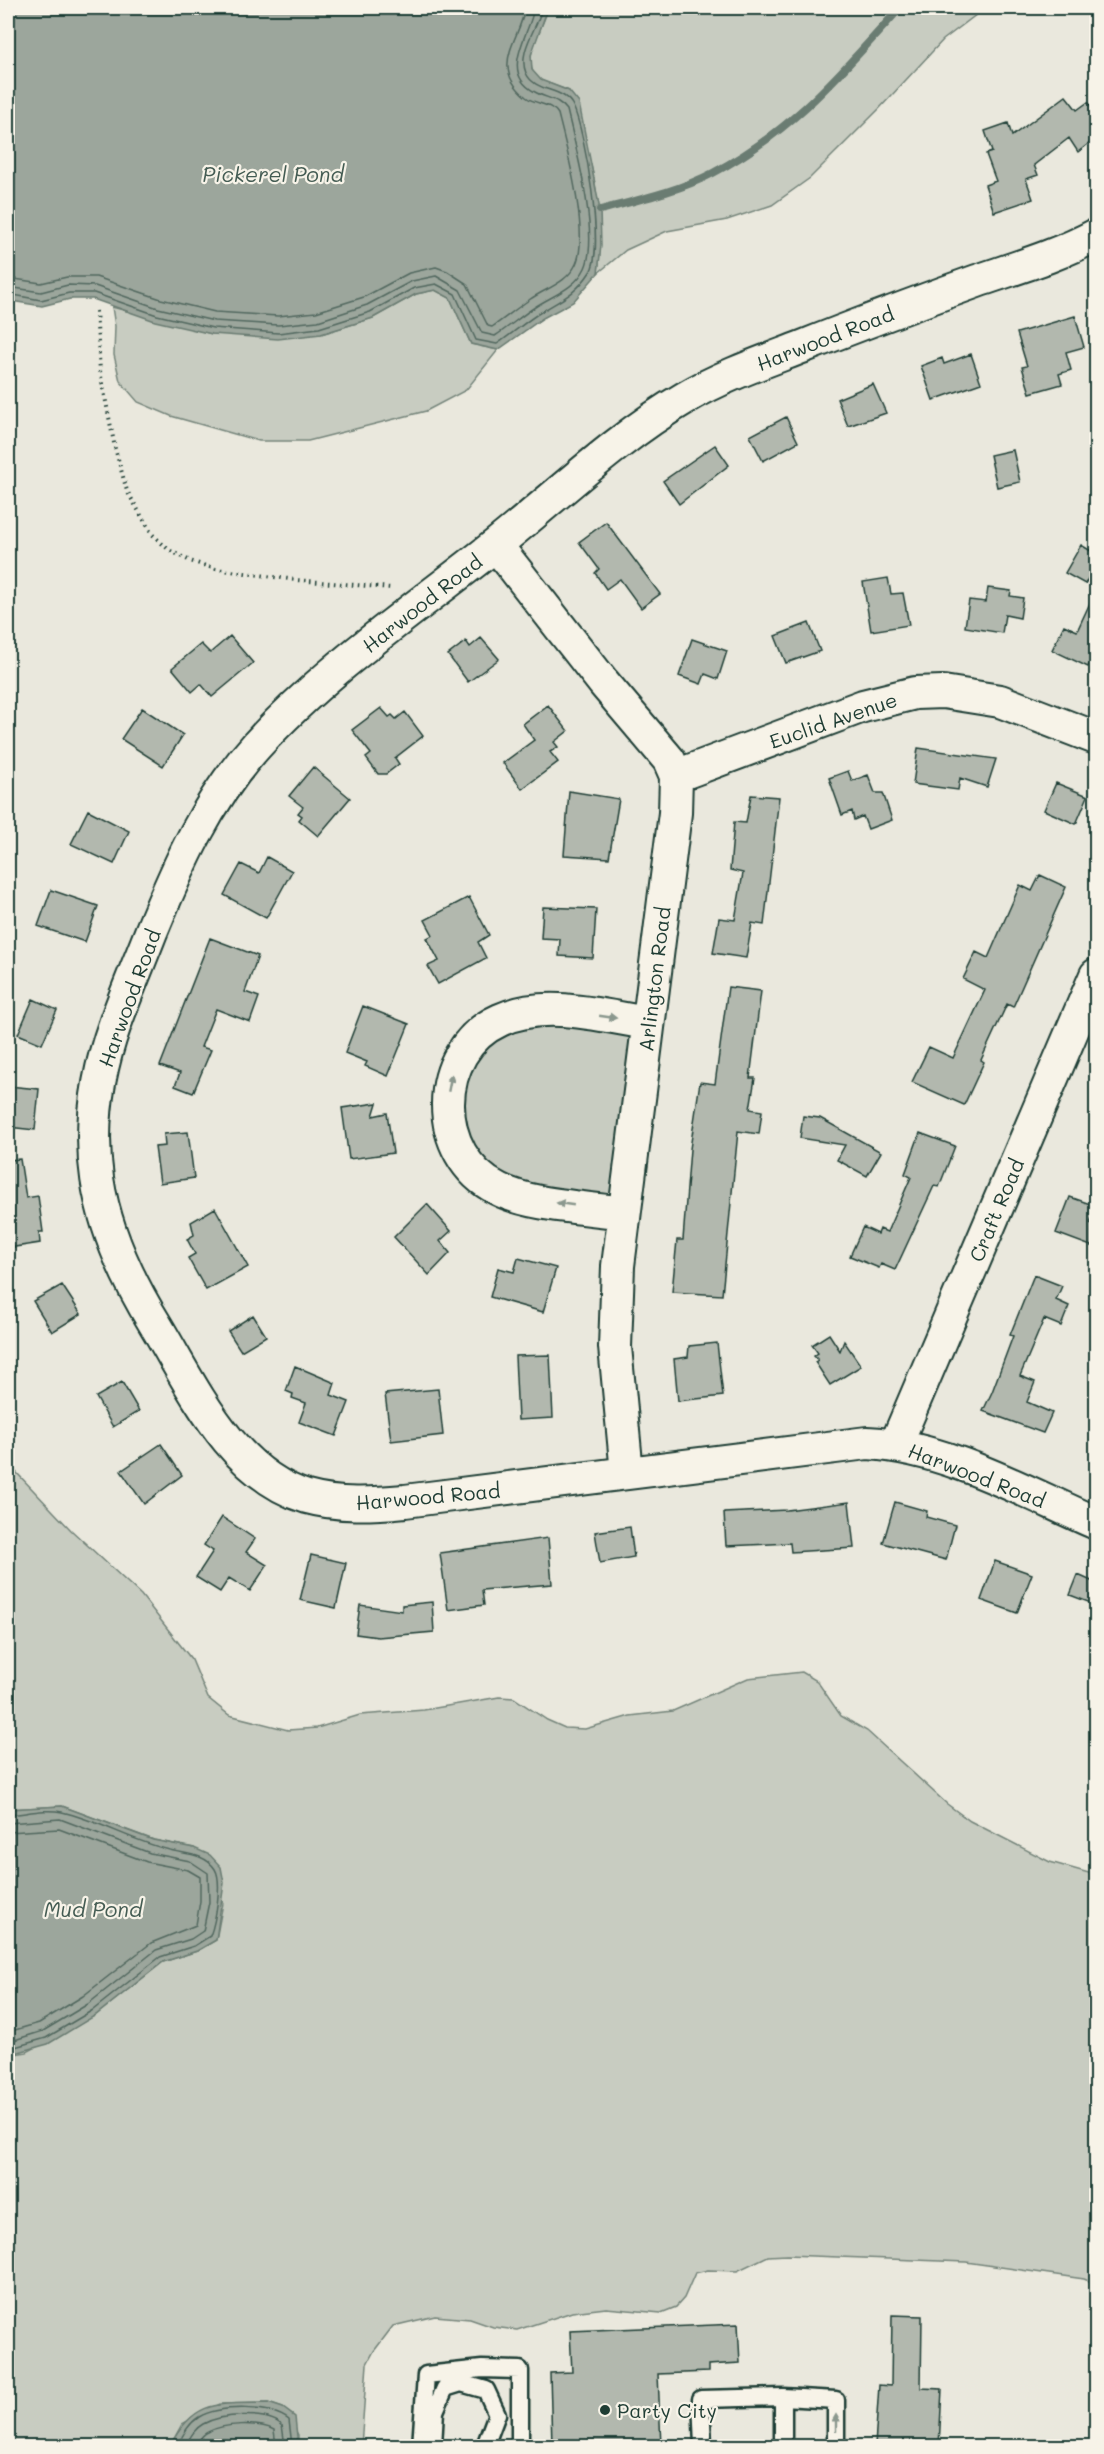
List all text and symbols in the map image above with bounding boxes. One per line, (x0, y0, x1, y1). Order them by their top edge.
water label: Pickerel Pond (202, 160, 345, 187)
street label: Harwood Road (753, 300, 897, 376)
street label: Harwood Road (357, 548, 487, 658)
street label: Euclid Avenue (766, 686, 900, 754)
street label: Arlington Road (632, 905, 676, 1053)
street label: Harwood Road (92, 925, 166, 1071)
one-way arrow (599, 1013, 618, 1022)
one-way arrow (446, 1074, 455, 1093)
street label: Craft Road (963, 1154, 1029, 1266)
one-way arrow (556, 1200, 575, 1209)
street label: Harwood Road (905, 1437, 1049, 1513)
street label: Harwood Road (355, 1477, 501, 1515)
water label: Mud Pond (44, 1895, 144, 1922)
place label: Party City (617, 2397, 717, 2423)
marker: Party City (598, 2403, 612, 2417)
one-way arrow (831, 2414, 841, 2433)

